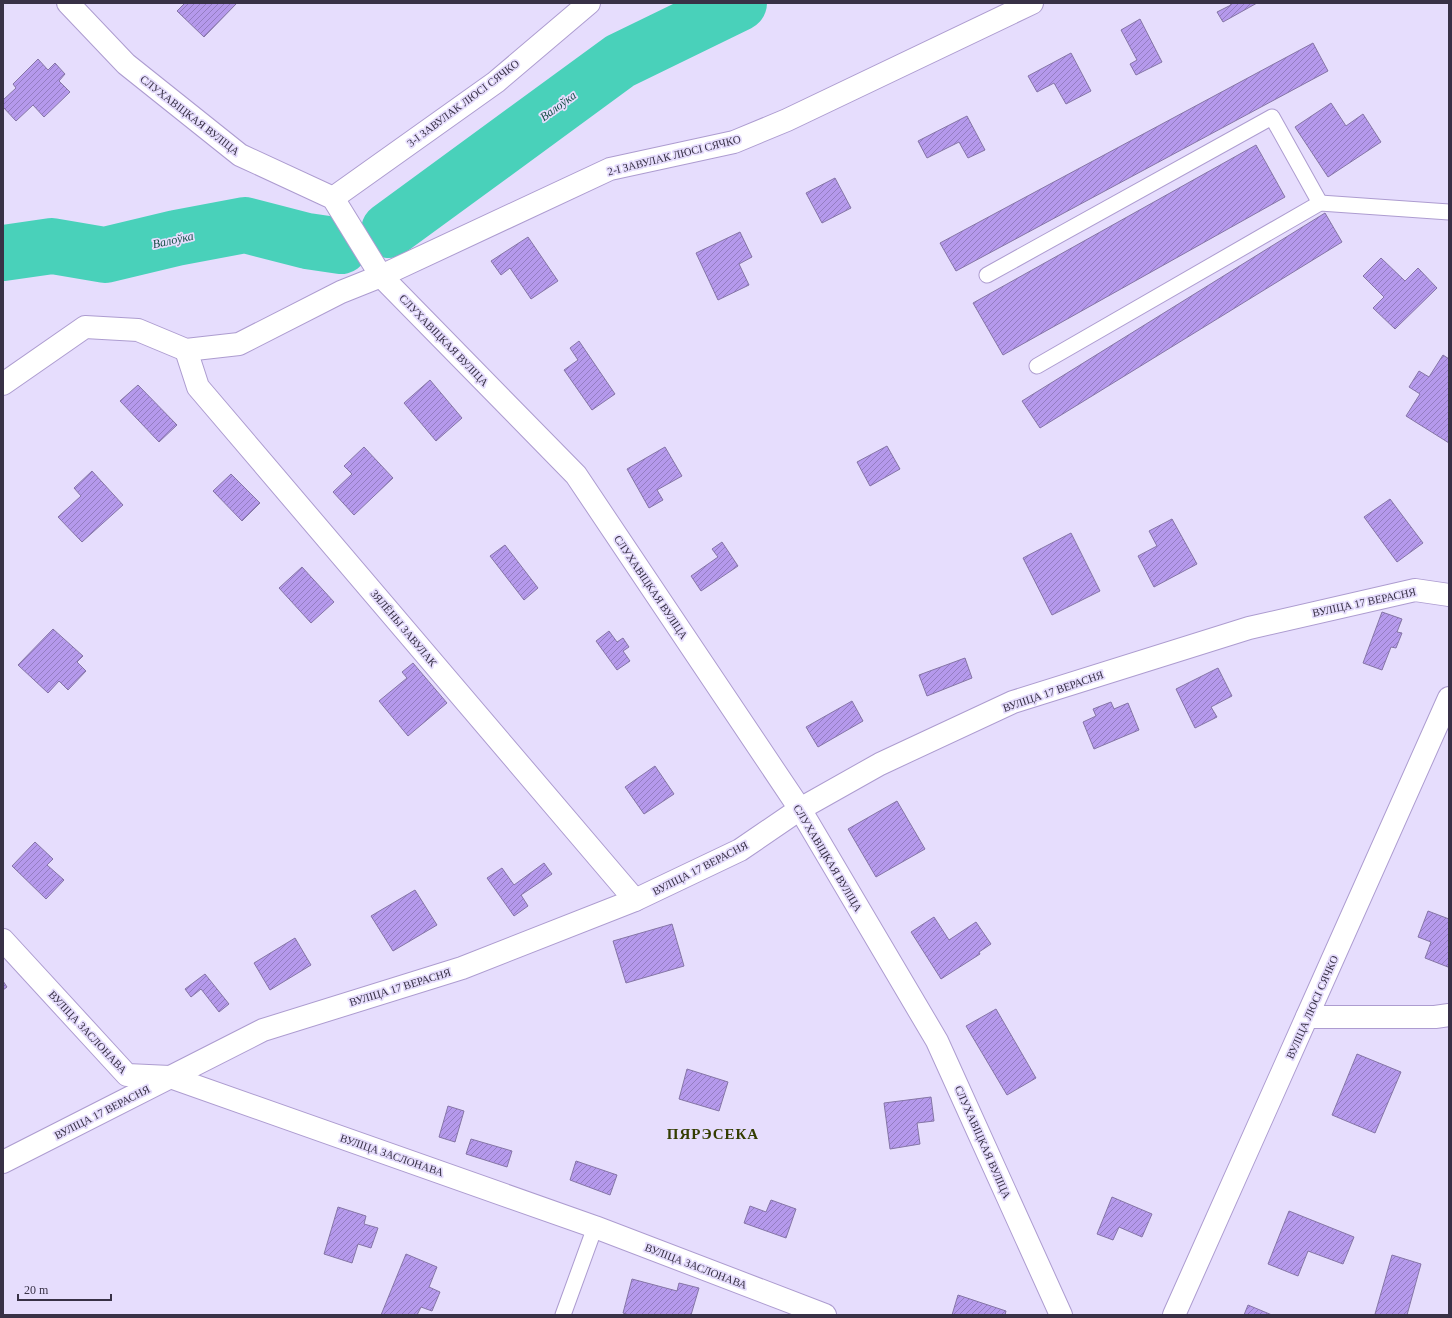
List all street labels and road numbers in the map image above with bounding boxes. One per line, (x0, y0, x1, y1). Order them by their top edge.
street label: 3-І ЗАВУЛАК ЛЮСІ СЯЧКО (405, 57, 521, 149)
street label: СЛУХАВІЦКАЯ ВУЛІЦА (138, 73, 242, 157)
street label: 2-І ЗАВУЛАК ЛЮСІ СЯЧКО (606, 133, 742, 177)
street label: СЛУХАВІЦКАЯ ВУЛІЦА (397, 292, 491, 388)
street label: СЛУХАВІЦКАЯ ВУЛІЦА (612, 533, 690, 641)
street label: ВУЛІЦА 17 ВЕРАСНЯ (1311, 585, 1417, 619)
street label: ЗЯЛЁНЫ ЗАВУЛАК (369, 587, 440, 669)
street label: ВУЛІЦА 17 ВЕРАСНЯ (1001, 668, 1105, 714)
street label: СЛУХАВІЦКАЯ ВУЛІЦА (791, 802, 865, 914)
street label: ВУЛІЦА 17 ВЕРАСНЯ (650, 838, 750, 897)
street label: ВУЛІЦА ЛЮСІ СЯЧКО (1284, 953, 1340, 1061)
street label: ВУЛІЦА 17 ВЕРАСНЯ (348, 966, 453, 1008)
street label: ВУЛІЦА ЗАСЛОНАВА (47, 988, 129, 1076)
street label: ВУЛІЦА 17 ВЕРАСНЯ (52, 1082, 152, 1141)
street label: СЛУХАВІЦКАЯ ВУЛІЦА (953, 1084, 1013, 1200)
street label: ВУЛІЦА ЗАСЛОНАВА (339, 1132, 445, 1178)
street label: ВУЛІЦА ЗАСЛОНАВА (643, 1241, 749, 1291)

